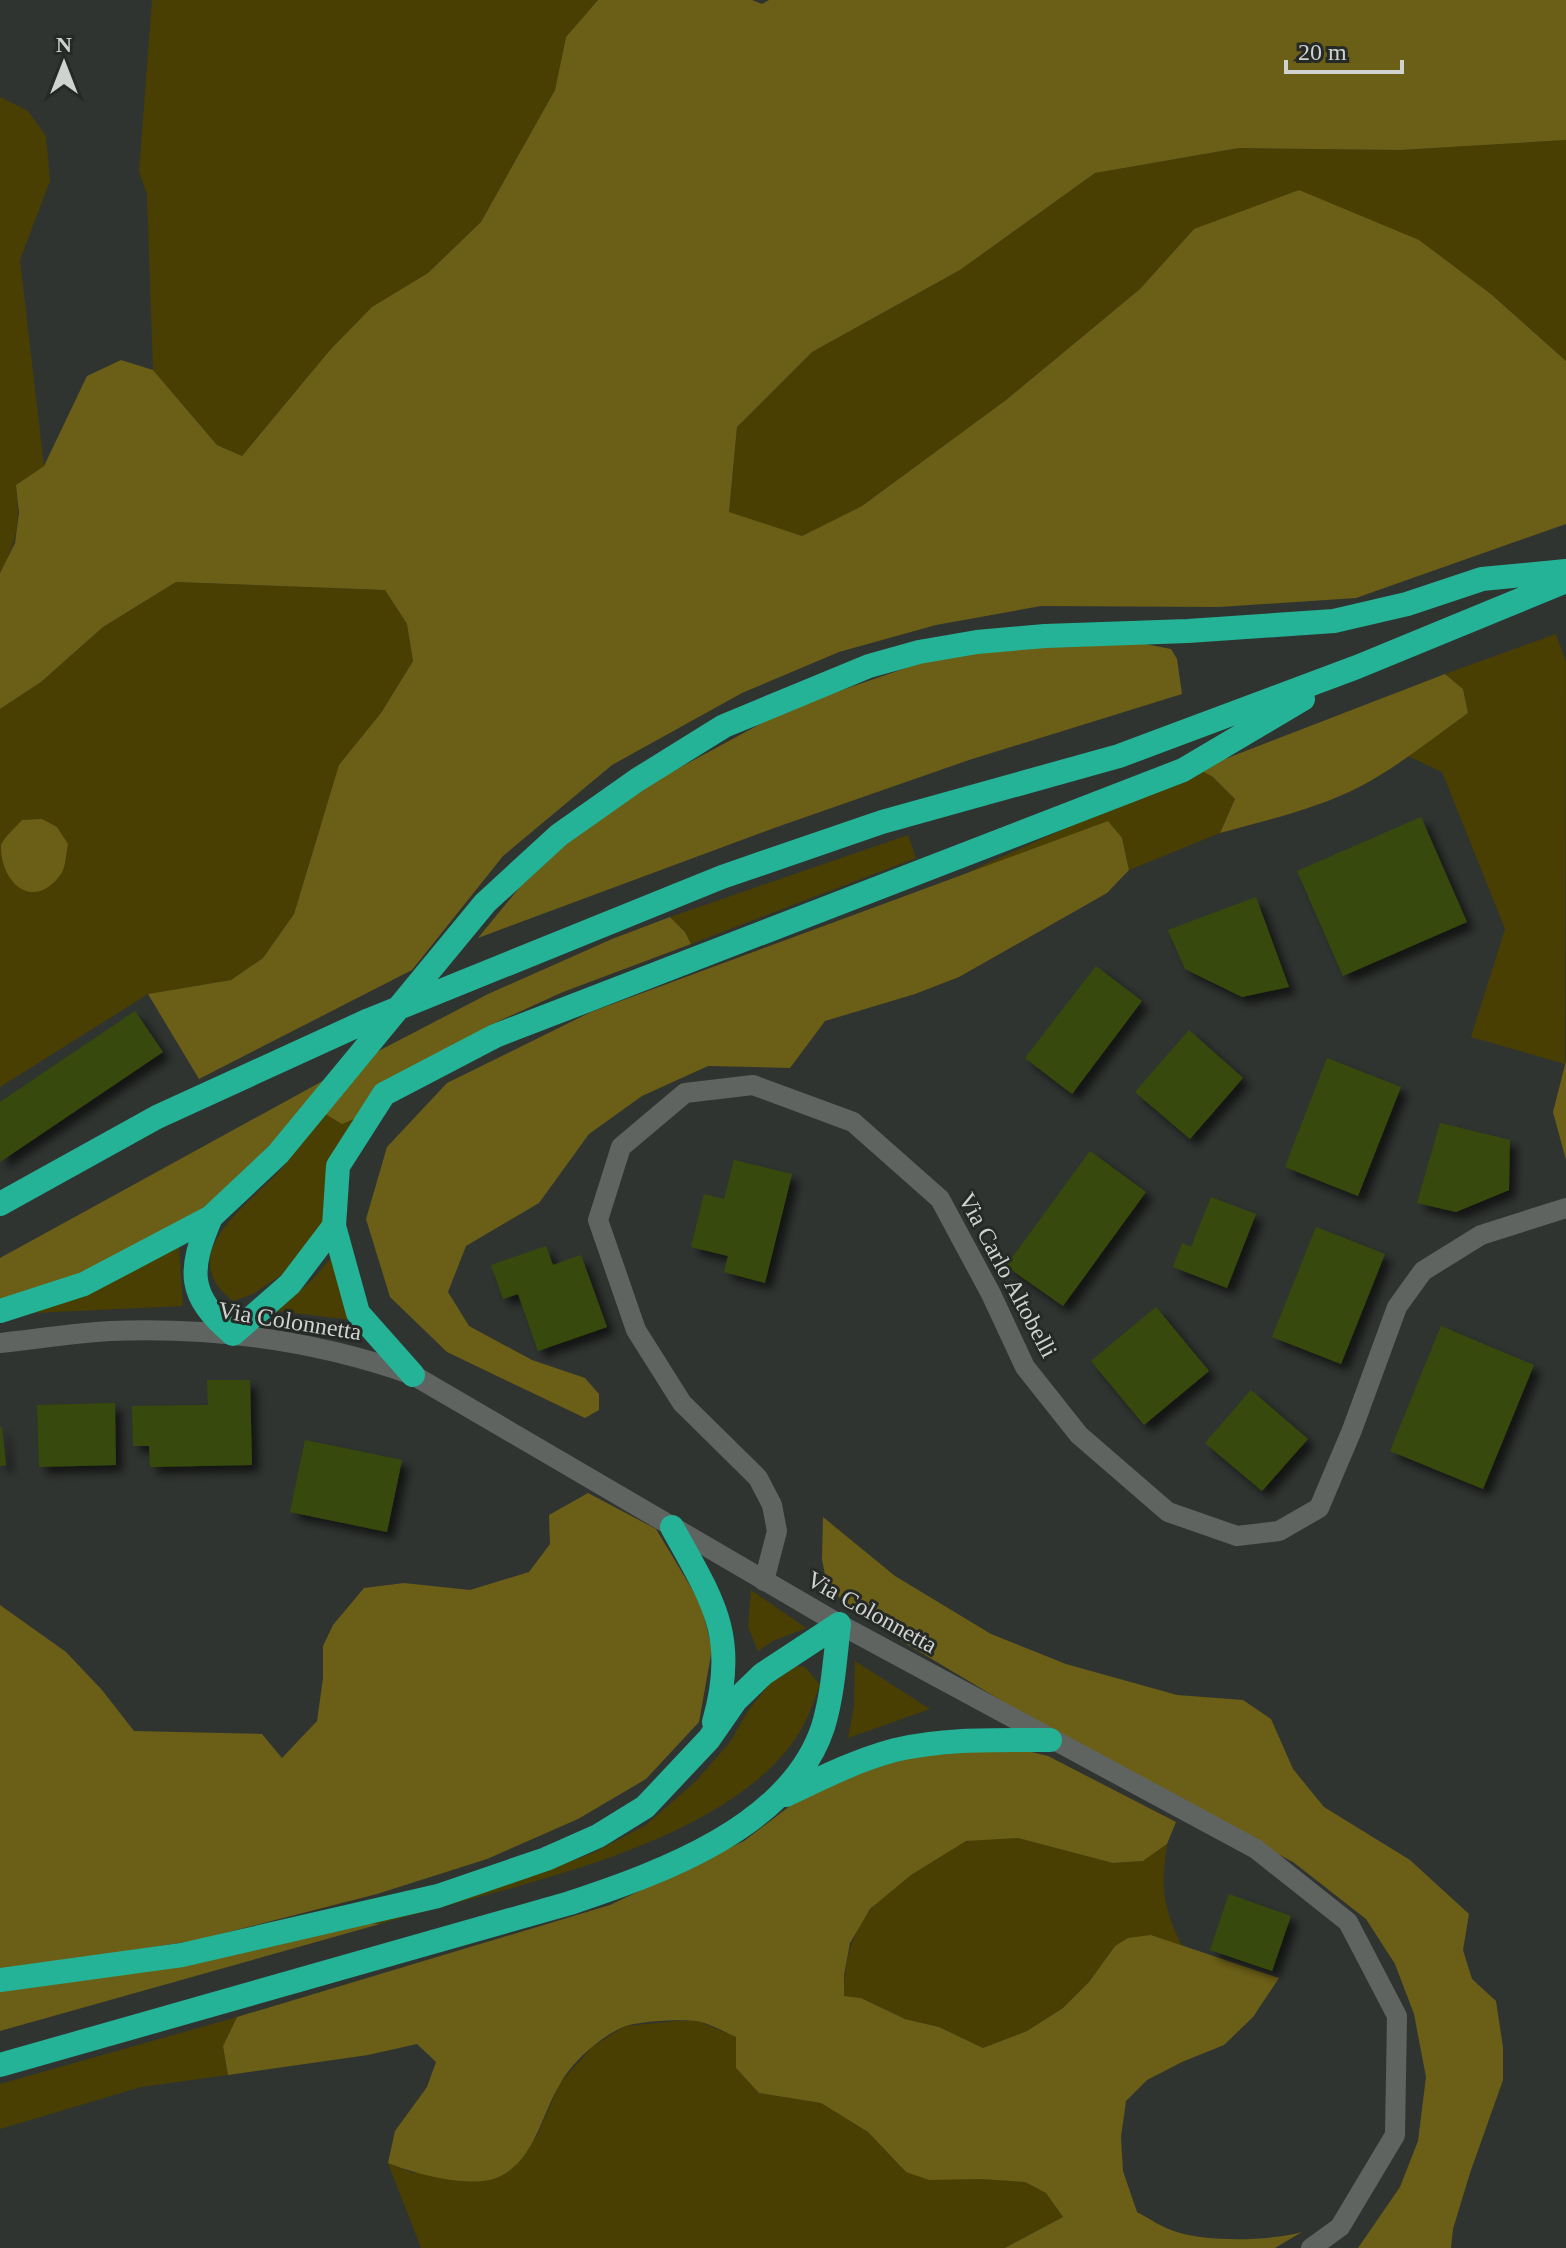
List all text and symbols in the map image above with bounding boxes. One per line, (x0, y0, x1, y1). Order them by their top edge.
north arrow (24, 24, 104, 104)
scale bar (1286, 24, 1402, 74)
text: N (56, 32, 72, 57)
text: 20 m (1298, 39, 1347, 65)
street label: Via Carlo Altobelli (954, 1188, 1062, 1362)
street label: Via Colonnetta (217, 1297, 364, 1345)
street label: Via Colonnetta (802, 1566, 942, 1659)

